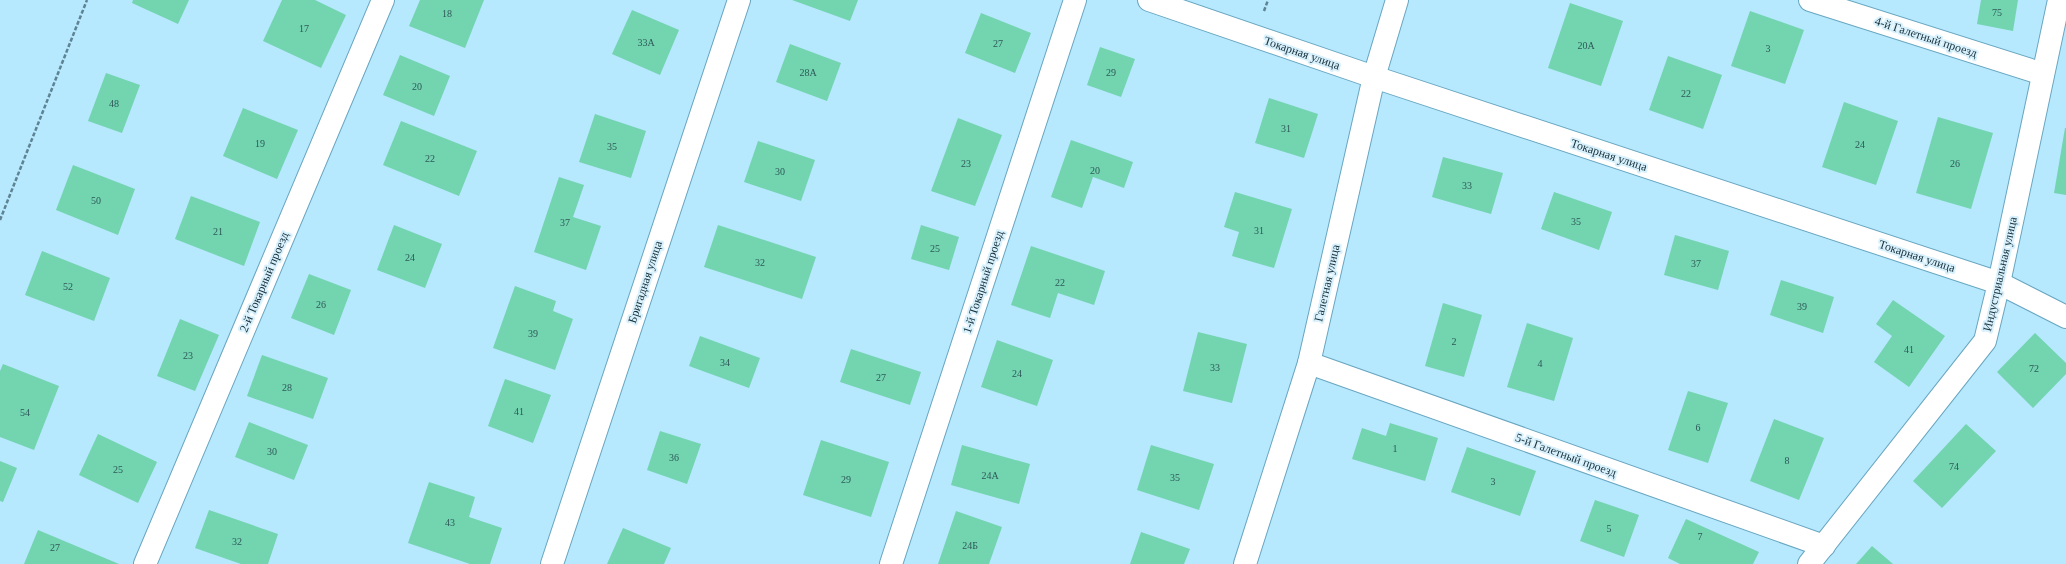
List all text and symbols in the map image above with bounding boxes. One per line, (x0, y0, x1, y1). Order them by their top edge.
house number: 75 (1992, 7, 2002, 18)
house number: 18 (442, 8, 452, 19)
street label: 4-й Галетный проезд (1873, 14, 1979, 60)
house number: 17 (299, 23, 309, 34)
street label: Токарная улица (1262, 33, 1342, 73)
house number: 33А (637, 37, 655, 48)
house number: 27 (993, 38, 1003, 49)
house number: 20А (1577, 40, 1595, 51)
house number: 3 (1766, 43, 1771, 54)
house number: 28А (799, 67, 817, 78)
house number: 29 (1106, 67, 1116, 78)
house number: 20 (412, 81, 422, 92)
house number: 22 (1681, 88, 1691, 99)
house number: 48 (109, 98, 119, 109)
house number: 31 (1281, 123, 1291, 134)
street label: Токарная улица (1569, 136, 1650, 174)
house number: 19 (255, 138, 265, 149)
house number: 24 (1855, 139, 1865, 150)
house number: 35 (607, 141, 617, 152)
house number: 22 (425, 153, 435, 164)
house number: 23 (961, 158, 971, 169)
house number: 26 (1950, 158, 1960, 169)
house number: 20 (1090, 165, 1100, 176)
house number: 30 (775, 166, 785, 177)
house number: 33 (1462, 180, 1472, 191)
house number: 50 (91, 195, 101, 206)
street label: Индустриальная улица (1980, 215, 2020, 333)
house number: 35 (1571, 216, 1581, 227)
house number: 37 (560, 217, 570, 228)
house number: 31 (1254, 225, 1264, 236)
house number: 21 (213, 226, 223, 237)
street label: 1-й Токарный проезд (960, 229, 1006, 335)
street label: 2-й Токарный проезд (237, 230, 291, 334)
street label: Токарная улица (1877, 237, 1958, 275)
street label: Бригадная улица (625, 239, 665, 325)
house number: 25 (930, 243, 940, 254)
street label: Галетная улица (1311, 243, 1343, 323)
house number: 24 (405, 252, 415, 263)
house number: 32 (755, 257, 765, 268)
house number: 37 (1691, 258, 1701, 269)
house number: 22 (1055, 277, 1065, 288)
house number: 52 (63, 281, 73, 292)
house number: 26 (316, 299, 326, 310)
house number: 39 (1797, 301, 1807, 312)
house number: 39 (528, 328, 538, 339)
house number: 2 (1452, 336, 1457, 347)
house number: 41 (1904, 344, 1914, 355)
house number: 23 (183, 350, 193, 361)
house number: 34 (720, 357, 730, 368)
house number: 4 (1538, 358, 1543, 369)
house number: 33 (1210, 362, 1220, 373)
house number: 72 (2029, 363, 2039, 374)
house number: 24 (1012, 368, 1022, 379)
house number: 27 (876, 372, 886, 383)
house number: 28 (282, 382, 292, 393)
house number: 41 (514, 406, 524, 417)
house number: 54 (20, 407, 30, 418)
house number: 6 (1696, 422, 1701, 433)
street label: 5-й Галетный проезд (1514, 430, 1618, 480)
house number: 1 (1393, 443, 1398, 454)
house number: 30 (267, 446, 277, 457)
house number: 36 (669, 452, 679, 463)
house number: 8 (1785, 455, 1790, 466)
house number: 74 (1949, 461, 1959, 472)
house number: 25 (113, 464, 123, 475)
house number: 24А (981, 470, 999, 481)
house number: 35 (1170, 472, 1180, 483)
house number: 29 (841, 474, 851, 485)
house number: 3 (1491, 476, 1496, 487)
house number: 43 (445, 517, 455, 528)
house number: 5 (1607, 523, 1612, 534)
house number: 7 (1698, 531, 1703, 542)
house number: 32 (232, 536, 242, 547)
house number: 24Б (962, 540, 978, 551)
house number: 27 (50, 542, 60, 553)

